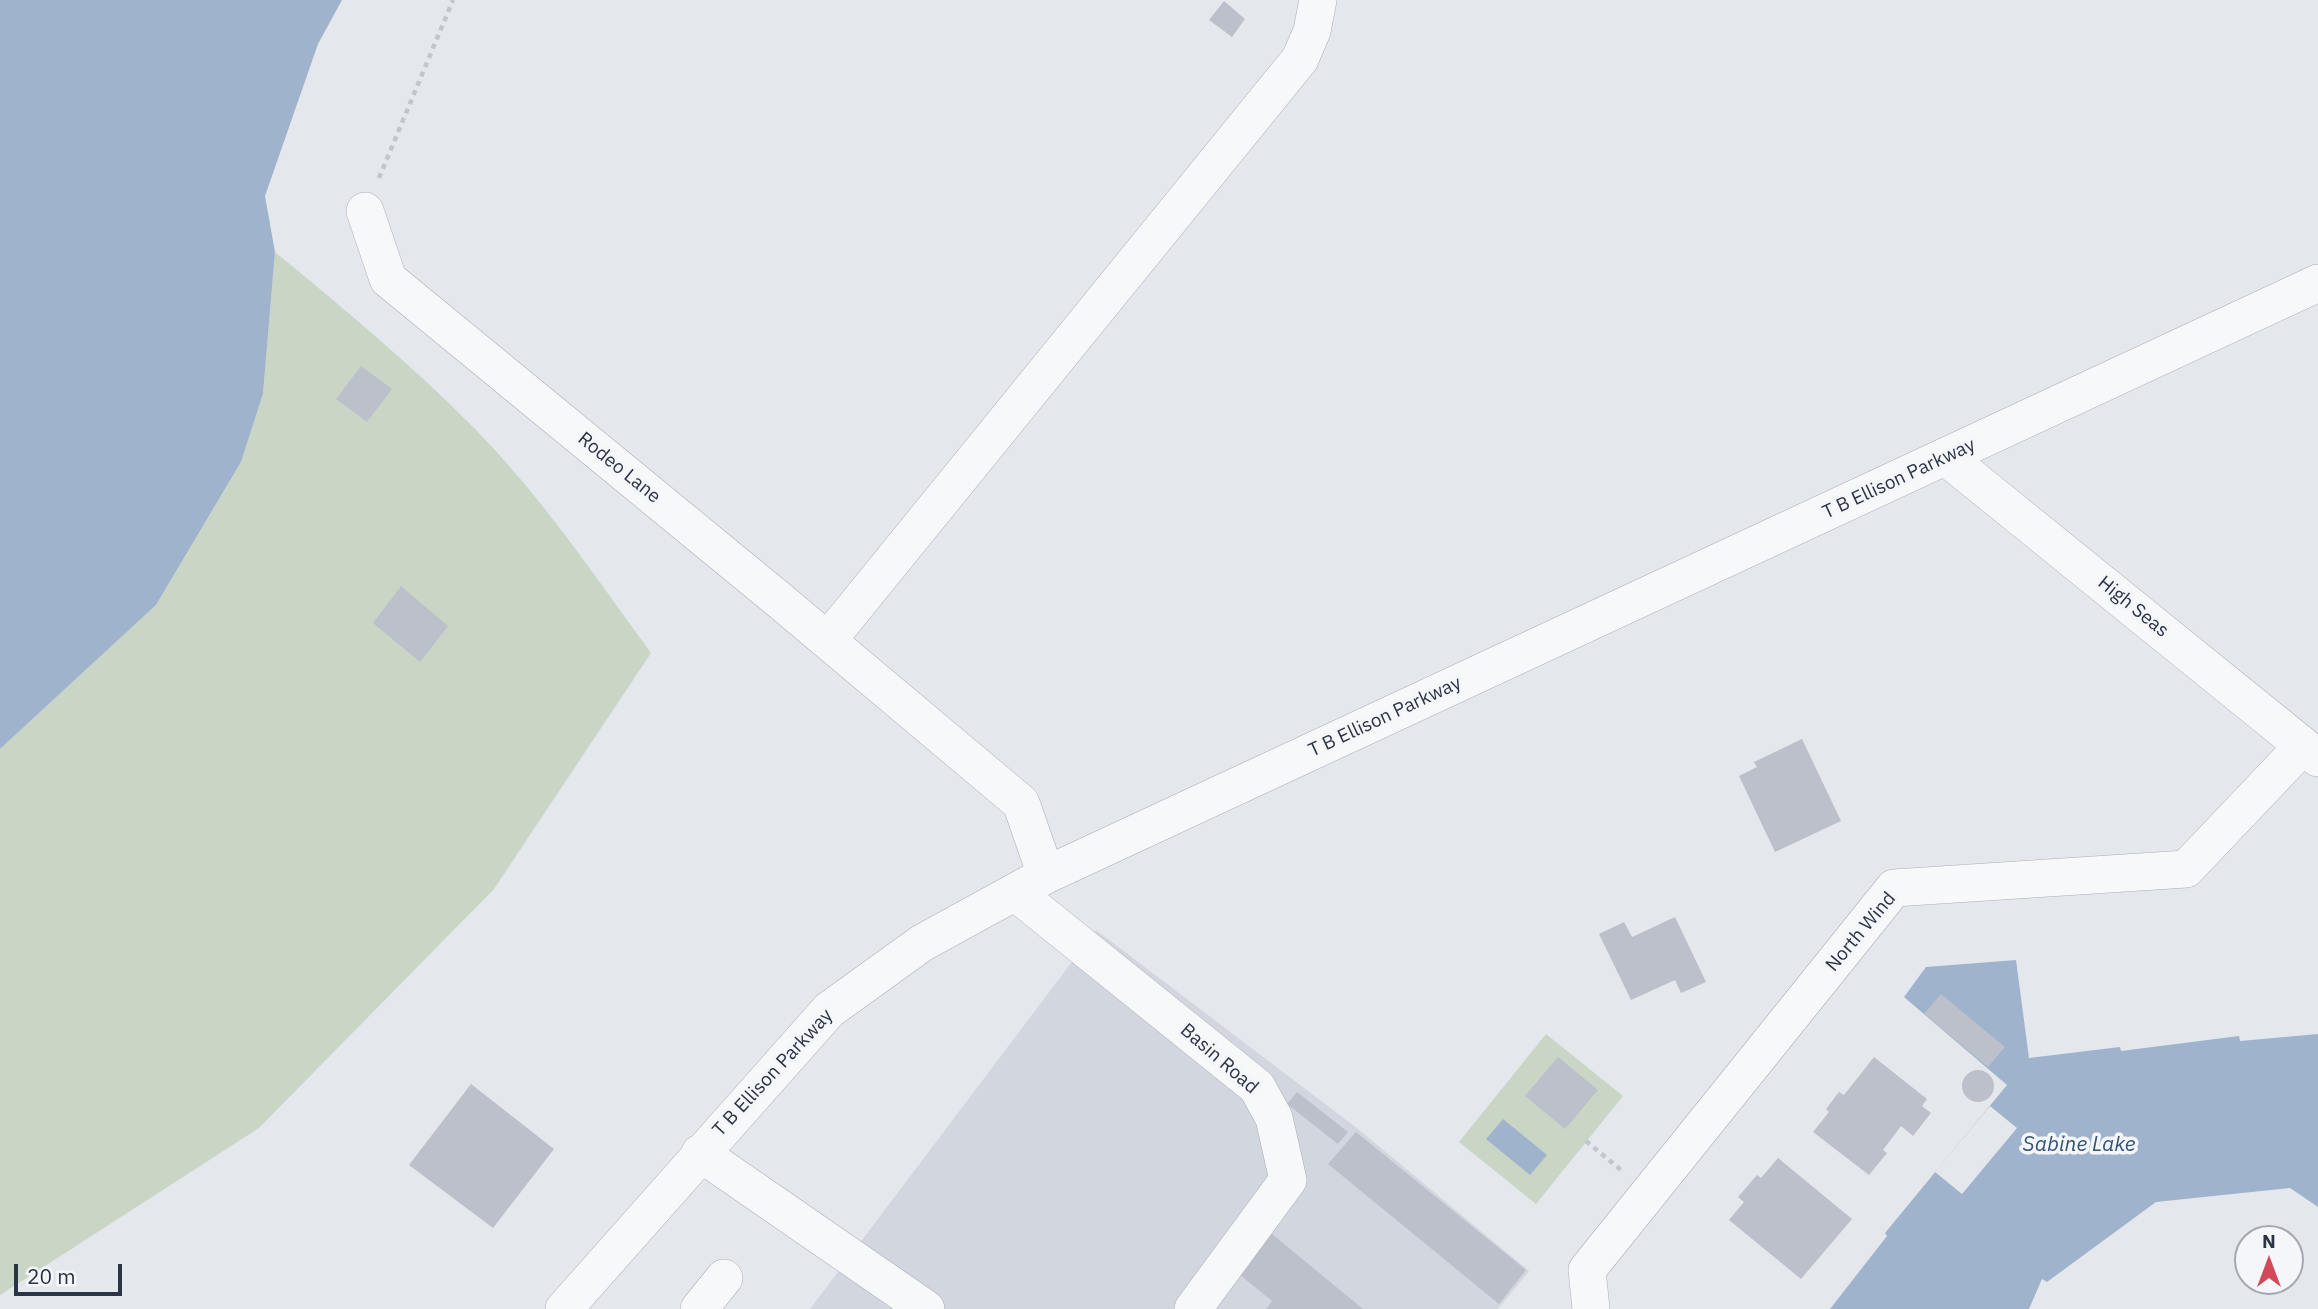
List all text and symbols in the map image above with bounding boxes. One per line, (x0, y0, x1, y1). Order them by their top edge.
street label: Rodeo Lane (573, 428, 665, 508)
street label: T B Ellison Parkway (1819, 434, 1979, 524)
street label: High Seas (2093, 572, 2173, 642)
street label: T B Ellison Parkway (1305, 672, 1465, 762)
street label: North Wind (1821, 888, 1901, 976)
street label: T B Ellison Parkway (708, 1005, 838, 1141)
street label: Basin Road (1175, 1019, 1263, 1099)
water label: Sabine Lake (2023, 1132, 2135, 1158)
north arrow (2234, 1225, 2304, 1295)
text: N (2262, 1229, 2276, 1253)
scale bar (18, 1250, 126, 1294)
text: 20 m (27, 1262, 76, 1290)

